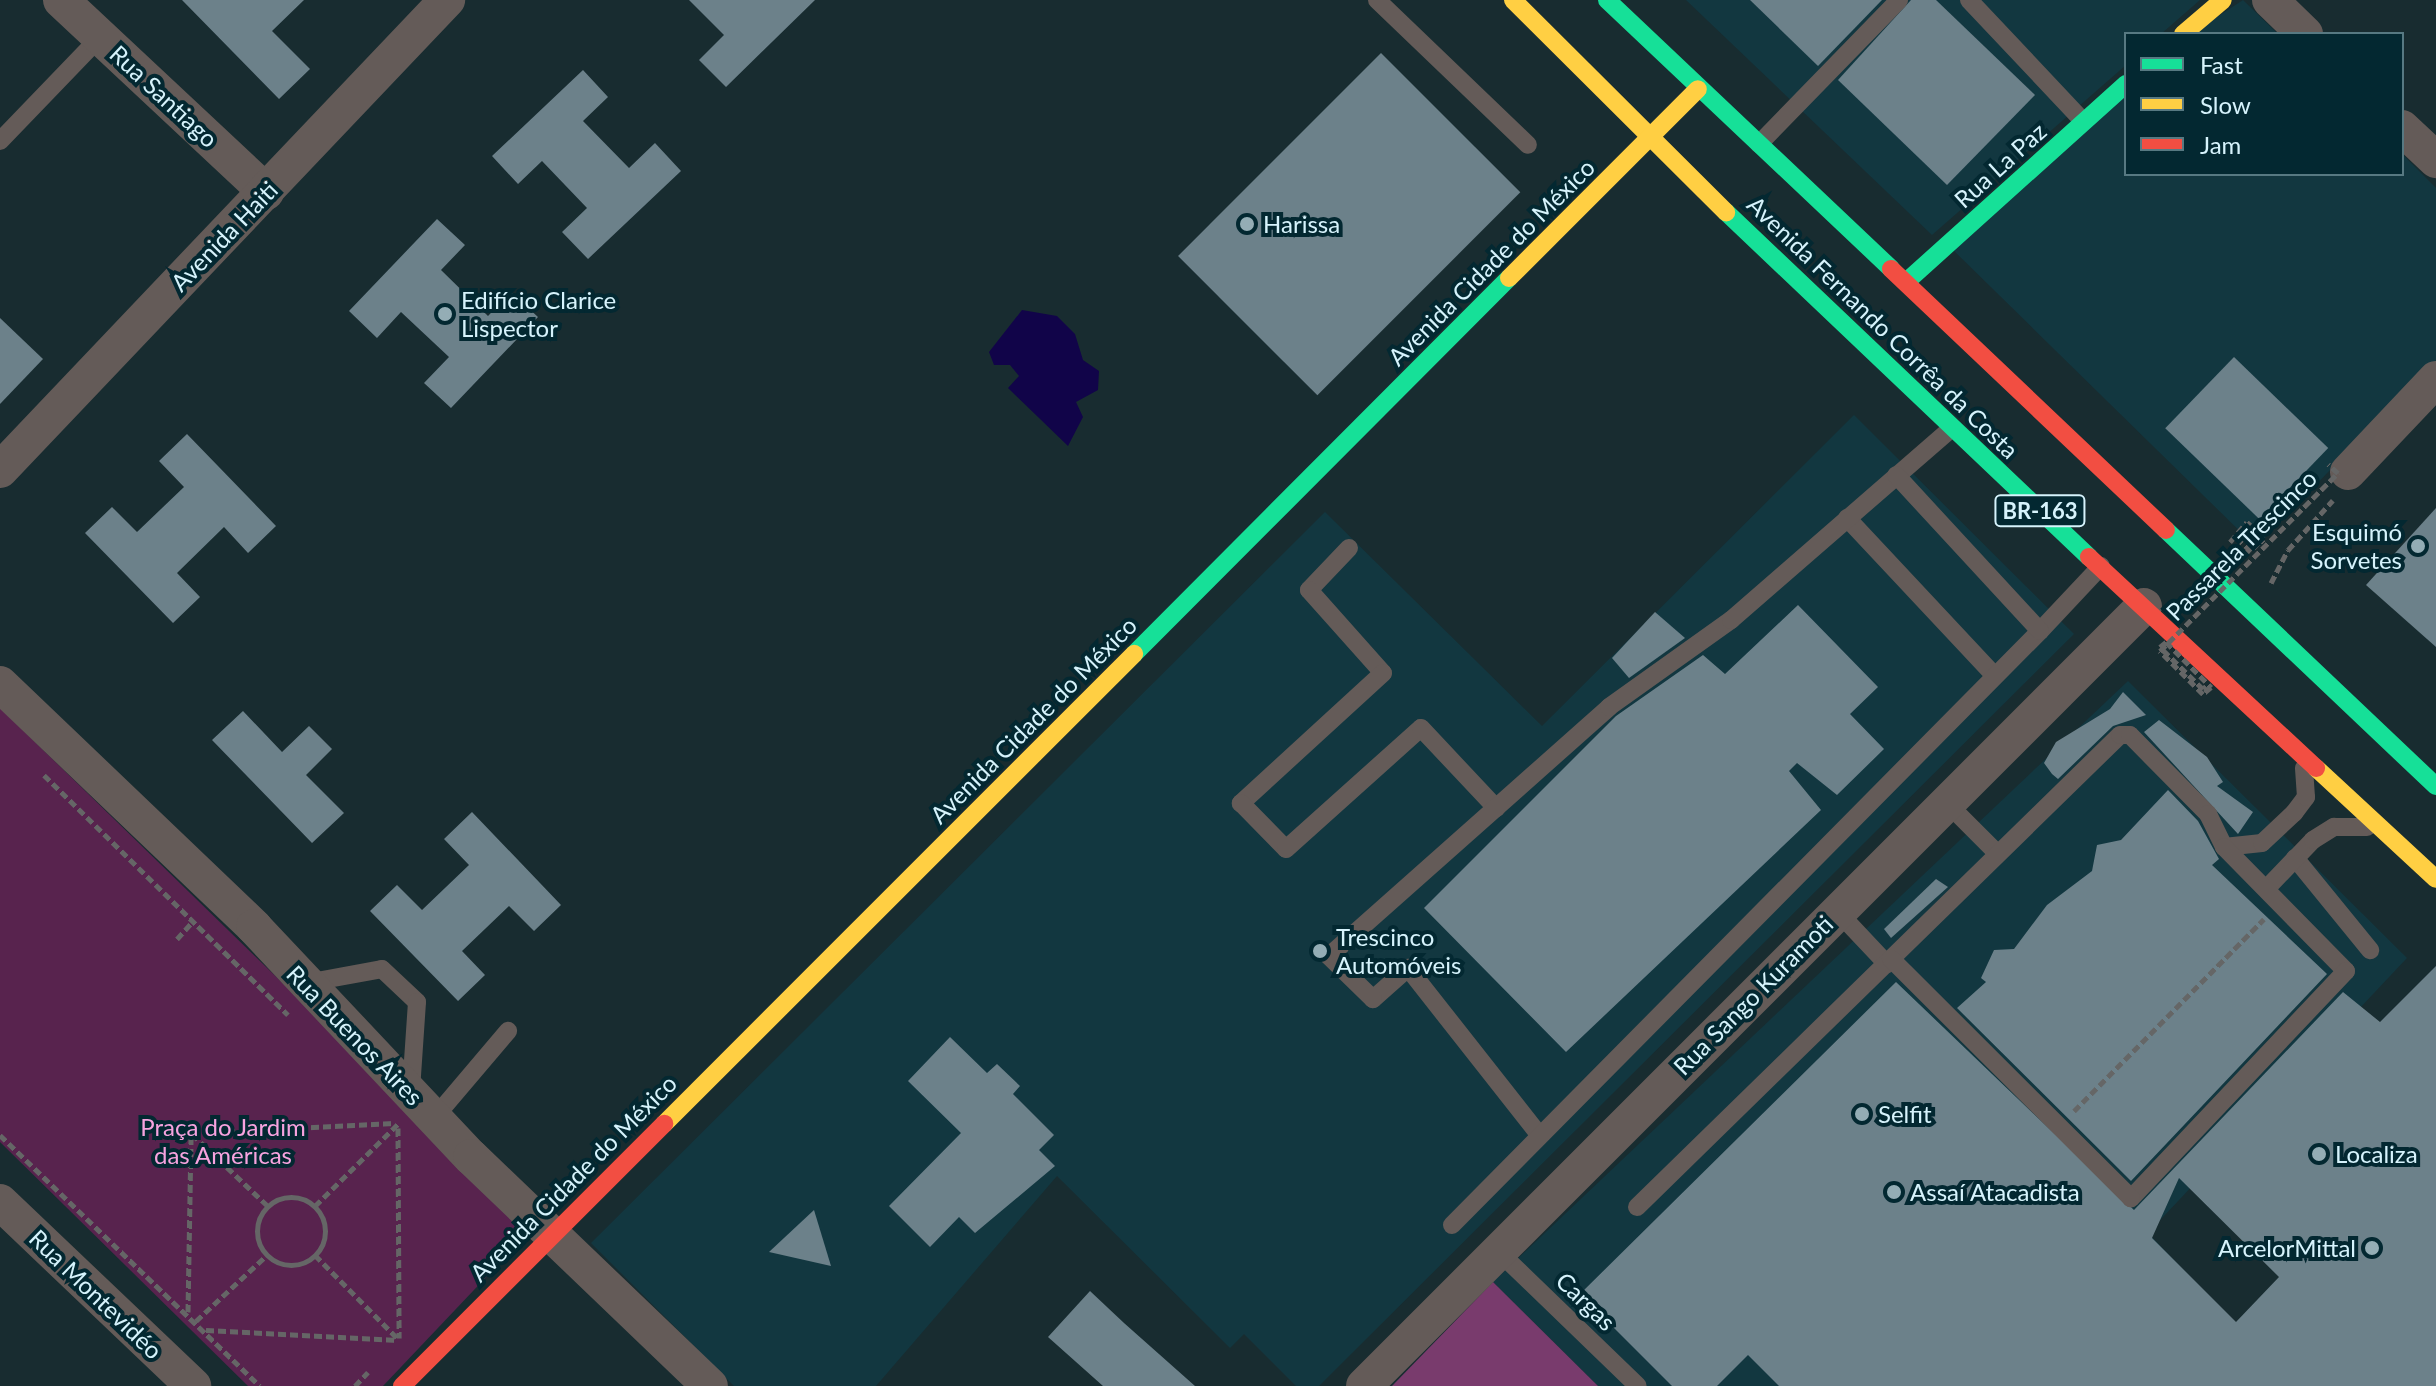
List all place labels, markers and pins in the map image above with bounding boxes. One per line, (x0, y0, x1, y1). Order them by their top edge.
place label: Harissa (1263, 210, 1340, 238)
marker: Harissa (1238, 215, 1256, 233)
place label: Edifício Clarice Lispector (461, 286, 616, 342)
marker: Edifício Clarice Lispector (436, 305, 454, 323)
place label: Esquimó Sorvetes (2310, 518, 2402, 574)
marker: Esquimó Sorvetes (2409, 537, 2427, 555)
place label: Trescinco Automóveis (1336, 923, 1461, 979)
marker: Trescinco Automóveis (1311, 942, 1329, 960)
place label: Selfit (1878, 1100, 1932, 1128)
marker: Selfit (1853, 1105, 1871, 1123)
place label: Localiza (2335, 1140, 2418, 1168)
marker: Localiza (2310, 1145, 2328, 1163)
place label: Assaí Atacadista (1910, 1178, 2080, 1206)
marker: Assaí Atacadista (1885, 1183, 1903, 1201)
place label: ArcelorMittal (2218, 1234, 2356, 1262)
marker: ArcelorMittal (2363, 1239, 2381, 1257)

